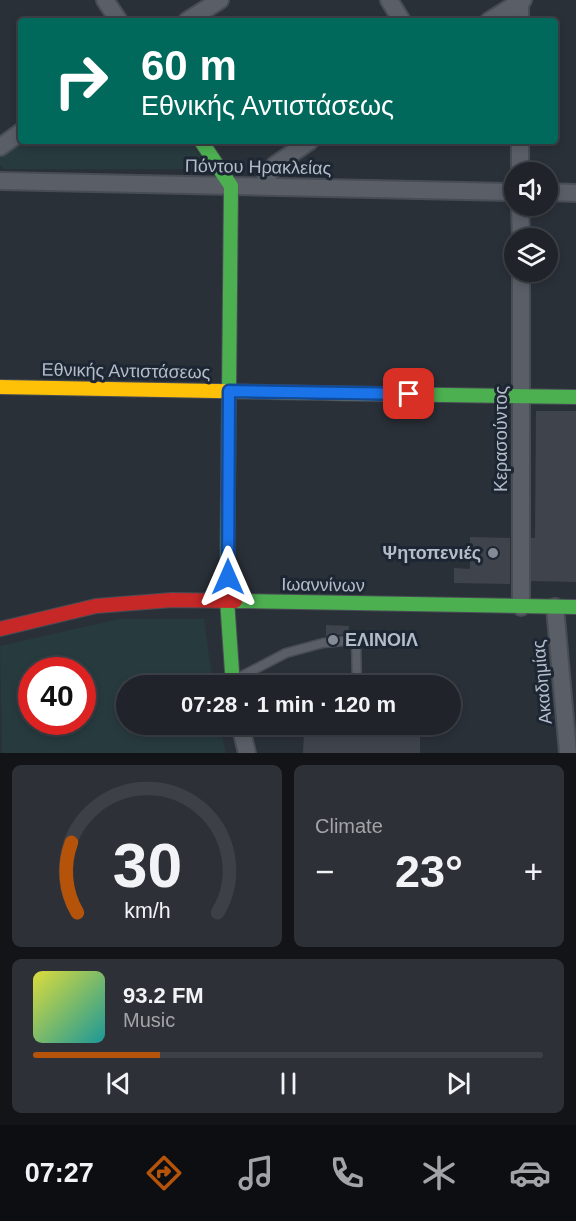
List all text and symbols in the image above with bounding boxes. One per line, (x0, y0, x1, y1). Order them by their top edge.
icon: right (42, 42, 120, 120)
text: 60 m (141, 42, 237, 89)
text: Εθνικής Αντιστάσεως (141, 91, 394, 121)
street label: Πόντου Ηρακλείας (185, 156, 332, 178)
map controls (504, 162, 558, 282)
button: sound (504, 162, 558, 216)
button: layers (504, 228, 558, 282)
street label: Εθνικής Αντιστάσεως (41, 360, 211, 382)
pin (383, 368, 434, 419)
icon: arrive (392, 377, 425, 410)
street label: Κερασούντος (491, 386, 511, 492)
place label: Ψητοπενιές (383, 543, 481, 563)
position arrow (196, 545, 260, 609)
marker: Ψητοπενιές (486, 546, 500, 560)
street label: Ιωαννίνων (281, 574, 365, 596)
place label: ΕΛΙΝΟΙΛ (345, 630, 418, 650)
marker: ΕΛΙΝΟΙΛ (326, 633, 340, 647)
street label: Ακαδημίας (528, 639, 556, 725)
speed limit sign: 40 (18, 657, 96, 735)
text: 07:28 · 1 min · 120 m (181, 692, 396, 717)
text: Climate (315, 815, 383, 837)
text: 30 (112, 831, 182, 900)
text: 23° (395, 846, 463, 897)
text: − (315, 853, 334, 890)
text: + (524, 853, 543, 890)
text: km/h (124, 899, 170, 923)
text: 93.2 FM (123, 983, 204, 1008)
text: Music (123, 1009, 175, 1031)
icon: previous (102, 1067, 135, 1100)
icon: pause (272, 1067, 305, 1100)
icon: next (442, 1067, 475, 1100)
icon: directions (143, 1152, 185, 1194)
icon: music (235, 1152, 277, 1194)
icon: phone (326, 1152, 368, 1194)
icon: climate (418, 1152, 460, 1194)
icon: car (509, 1152, 551, 1194)
text: 07:27 (25, 1158, 94, 1188)

